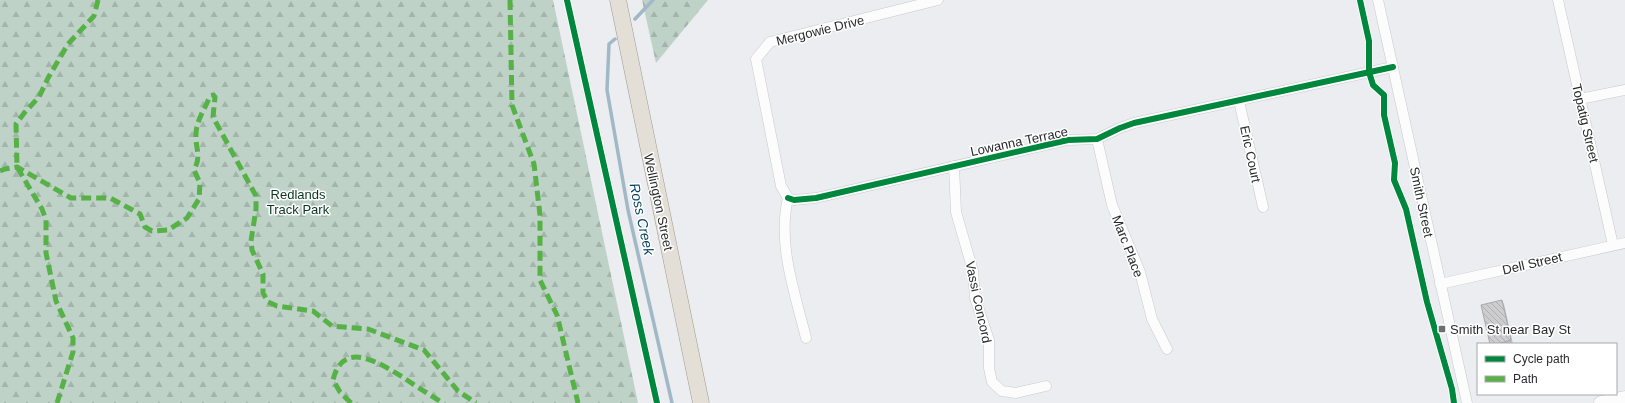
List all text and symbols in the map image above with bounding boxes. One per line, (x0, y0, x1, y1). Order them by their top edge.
street label: Mergowie Drive (774, 12, 866, 49)
street label: Topatig Street (1569, 82, 1602, 164)
street label: Lowanna Terrace (969, 124, 1069, 159)
street label: Eric Court (1237, 124, 1264, 184)
street label: Wellington Street (641, 152, 676, 252)
street label: Smith Street (1407, 166, 1436, 239)
water label: Ross Creek (627, 182, 658, 257)
park label: Redlands Track Park (267, 187, 330, 217)
street label: Marc Place (1109, 213, 1146, 279)
street label: Dell Street (1501, 249, 1564, 278)
street label: Vassi Concord (962, 260, 995, 345)
place label: Smith St near Bay St (1450, 322, 1571, 337)
marker: Smith St near Bay St (1437, 324, 1447, 334)
legend (1477, 343, 1617, 395)
text: Cycle path (1513, 352, 1570, 366)
text: Path (1513, 372, 1538, 386)

